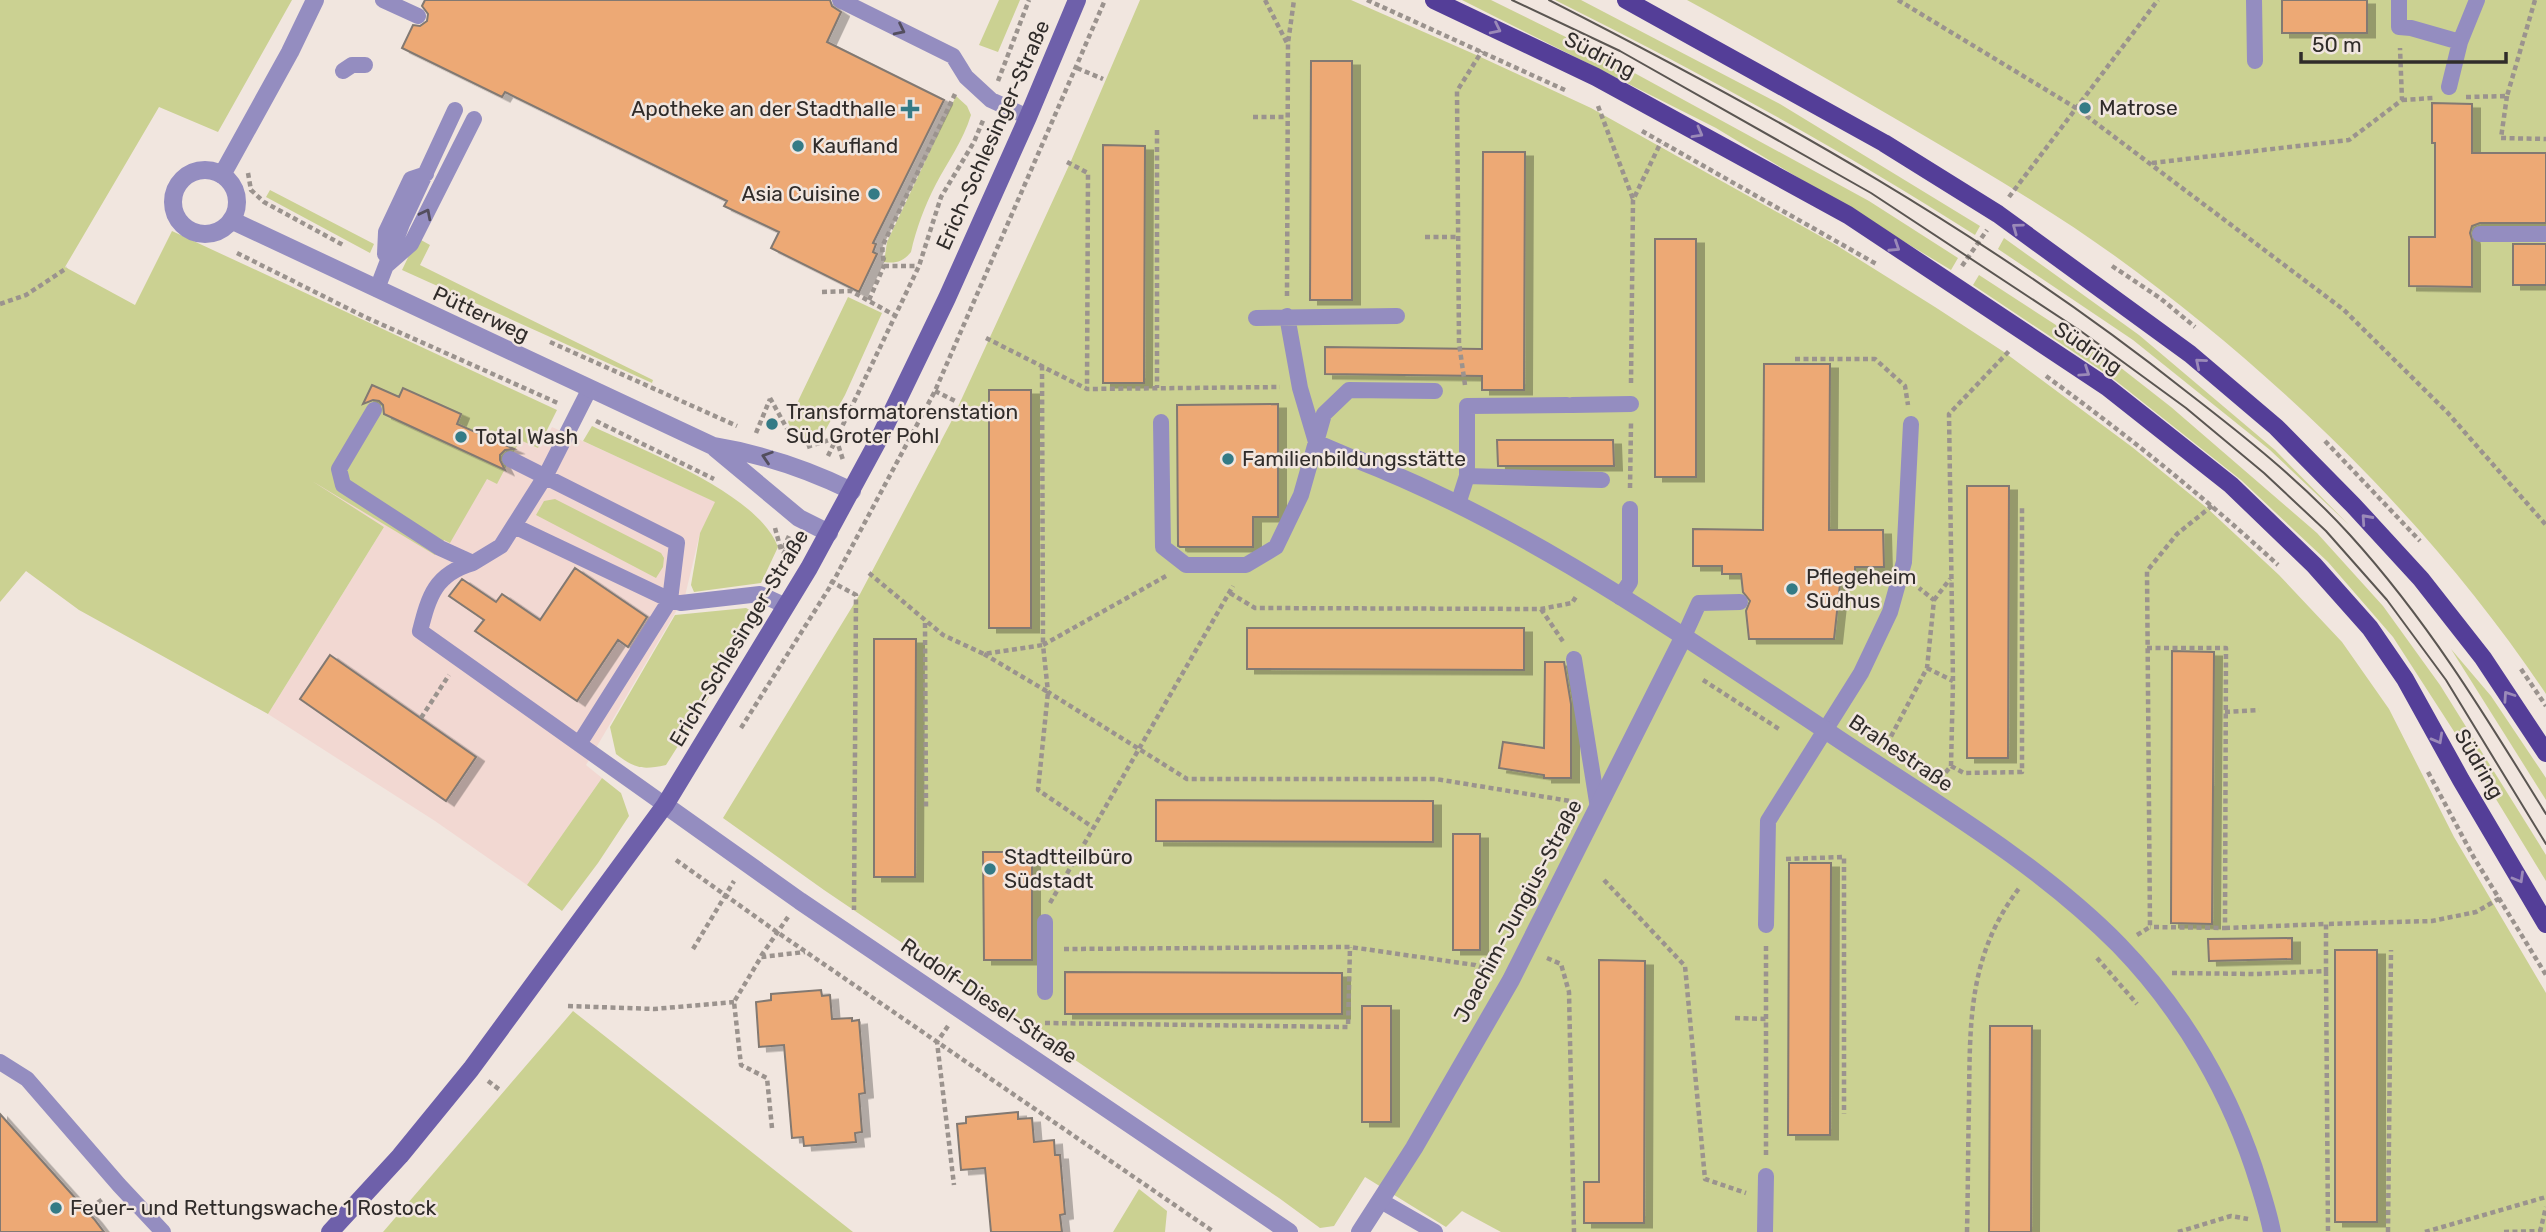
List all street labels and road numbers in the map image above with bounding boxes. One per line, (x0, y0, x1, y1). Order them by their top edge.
street label: Erich-Schlesinger-Straße (931, 16, 1055, 254)
street label: Südring (1560, 26, 1640, 83)
street label: Pütterweg (429, 280, 533, 347)
street label: Südring (2050, 316, 2127, 379)
street label: Erich-Schlesinger-Straße (664, 525, 813, 751)
street label: Brahestraße (1844, 709, 1958, 797)
street label: Südring (2449, 724, 2509, 803)
street label: Joachim-Jungius-Straße (1448, 795, 1587, 1027)
street label: Rudolf-Diesel-Straße (896, 932, 1082, 1069)

